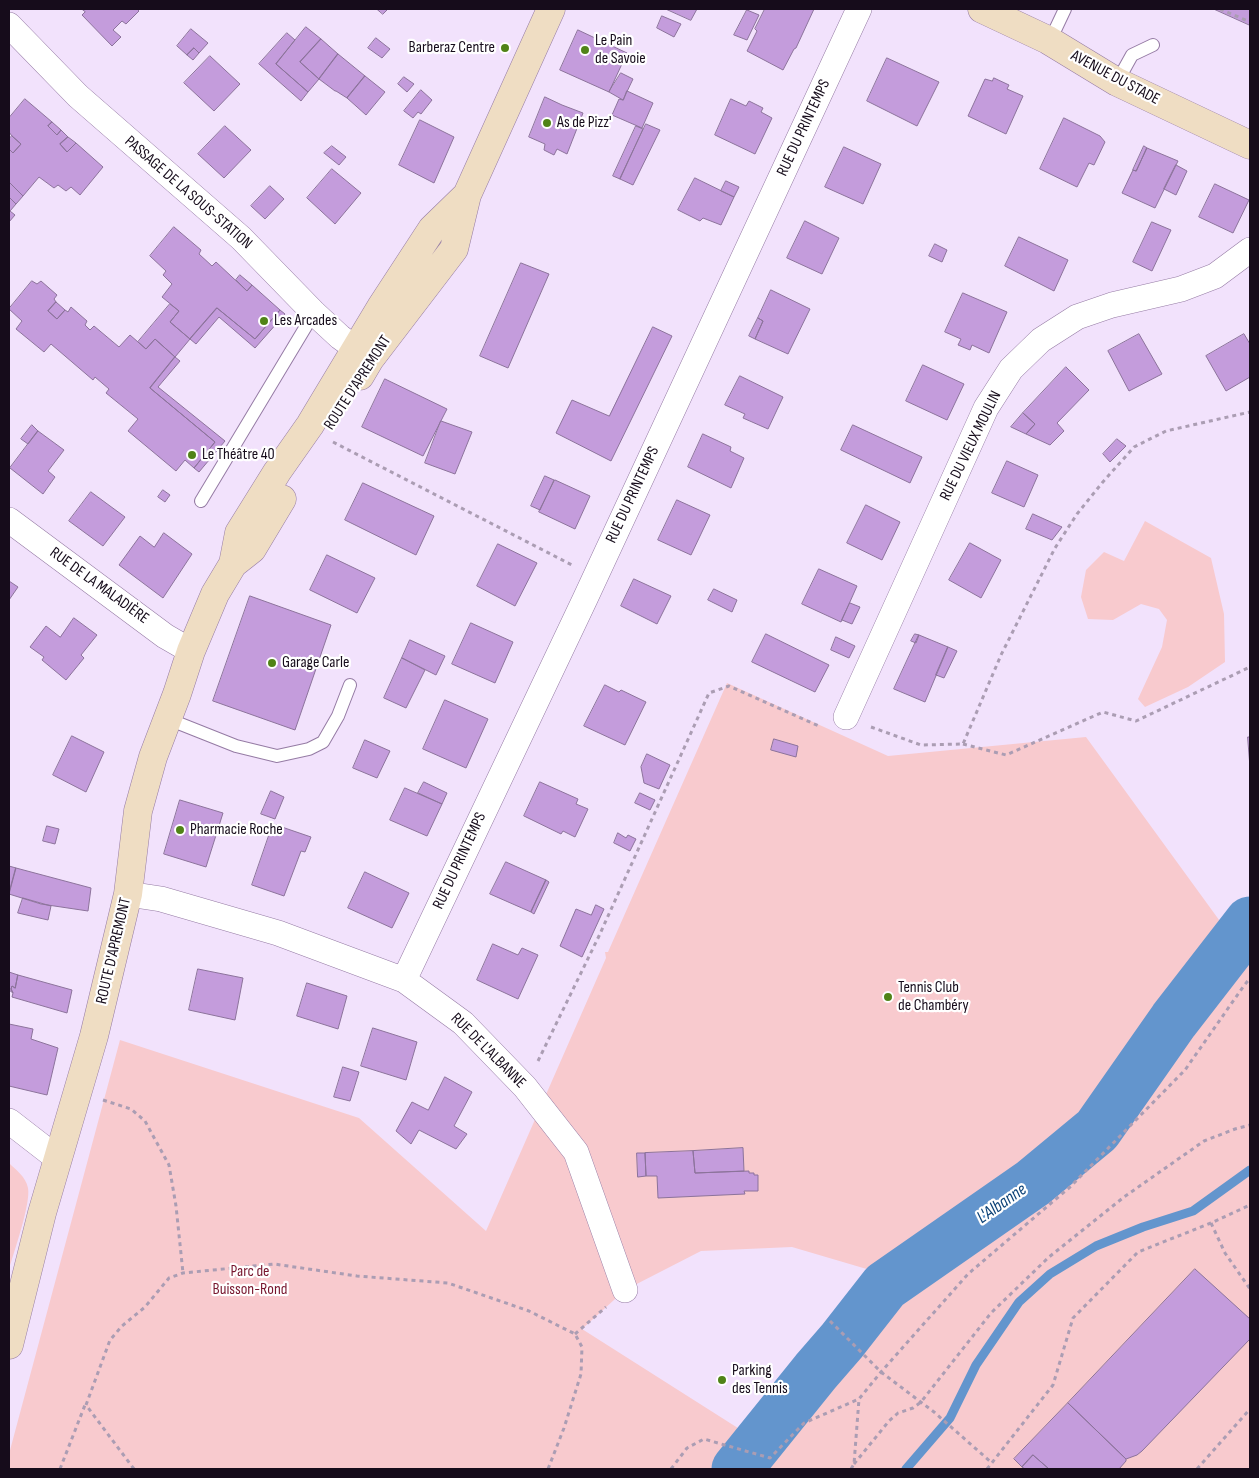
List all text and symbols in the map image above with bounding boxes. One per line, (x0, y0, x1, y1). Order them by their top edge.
place label: Le Pain de Savoie (595, 31, 646, 69)
place label: Barberaz Centre (409, 38, 495, 58)
marker: Barberaz Centre (499, 42, 511, 54)
marker: Le Pain de Savoie (579, 44, 591, 56)
street label: AVENUE DU STADE (1067, 47, 1163, 109)
street label: RUE DU PRINTEMPS (773, 77, 835, 179)
place label: As de Pizz' (557, 113, 612, 133)
marker: As de Pizz' (541, 117, 553, 129)
street label: PASSAGE DE LA SOUS-STATION (120, 132, 256, 254)
place label: Les Arcades (274, 311, 337, 331)
marker: Les Arcades (258, 315, 270, 327)
street label: ROUTE D'APREMONT (320, 332, 396, 434)
street label: RUE DU VIEUX MOULIN (936, 388, 1006, 504)
street label: RUE DU PRINTEMPS (602, 444, 664, 546)
place label: Le Théâtre 40 (202, 445, 275, 465)
marker: Le Théâtre 40 (186, 449, 198, 461)
street label: RUE DE LA MALADIÈRE (46, 544, 152, 628)
place label: Garage Carle (282, 653, 350, 673)
marker: Garage Carle (266, 657, 278, 669)
street label: RUE DU PRINTEMPS (429, 810, 491, 912)
place label: Pharmacie Roche (190, 820, 283, 840)
marker: Pharmacie Roche (174, 824, 186, 836)
street label: ROUTE D'APREMONT (92, 896, 136, 1006)
place label: Tennis Club de Chambéry (898, 978, 969, 1016)
marker: Tennis Club de Chambéry (882, 991, 894, 1003)
street label: RUE DE L'ALBANNE (446, 1009, 530, 1093)
water label: L'Albanne (973, 1179, 1031, 1229)
park label: Parc de Buisson-Rond (213, 1262, 287, 1300)
place label: Parking des Tennis (732, 1361, 788, 1399)
marker: Parking des Tennis (716, 1374, 728, 1386)

